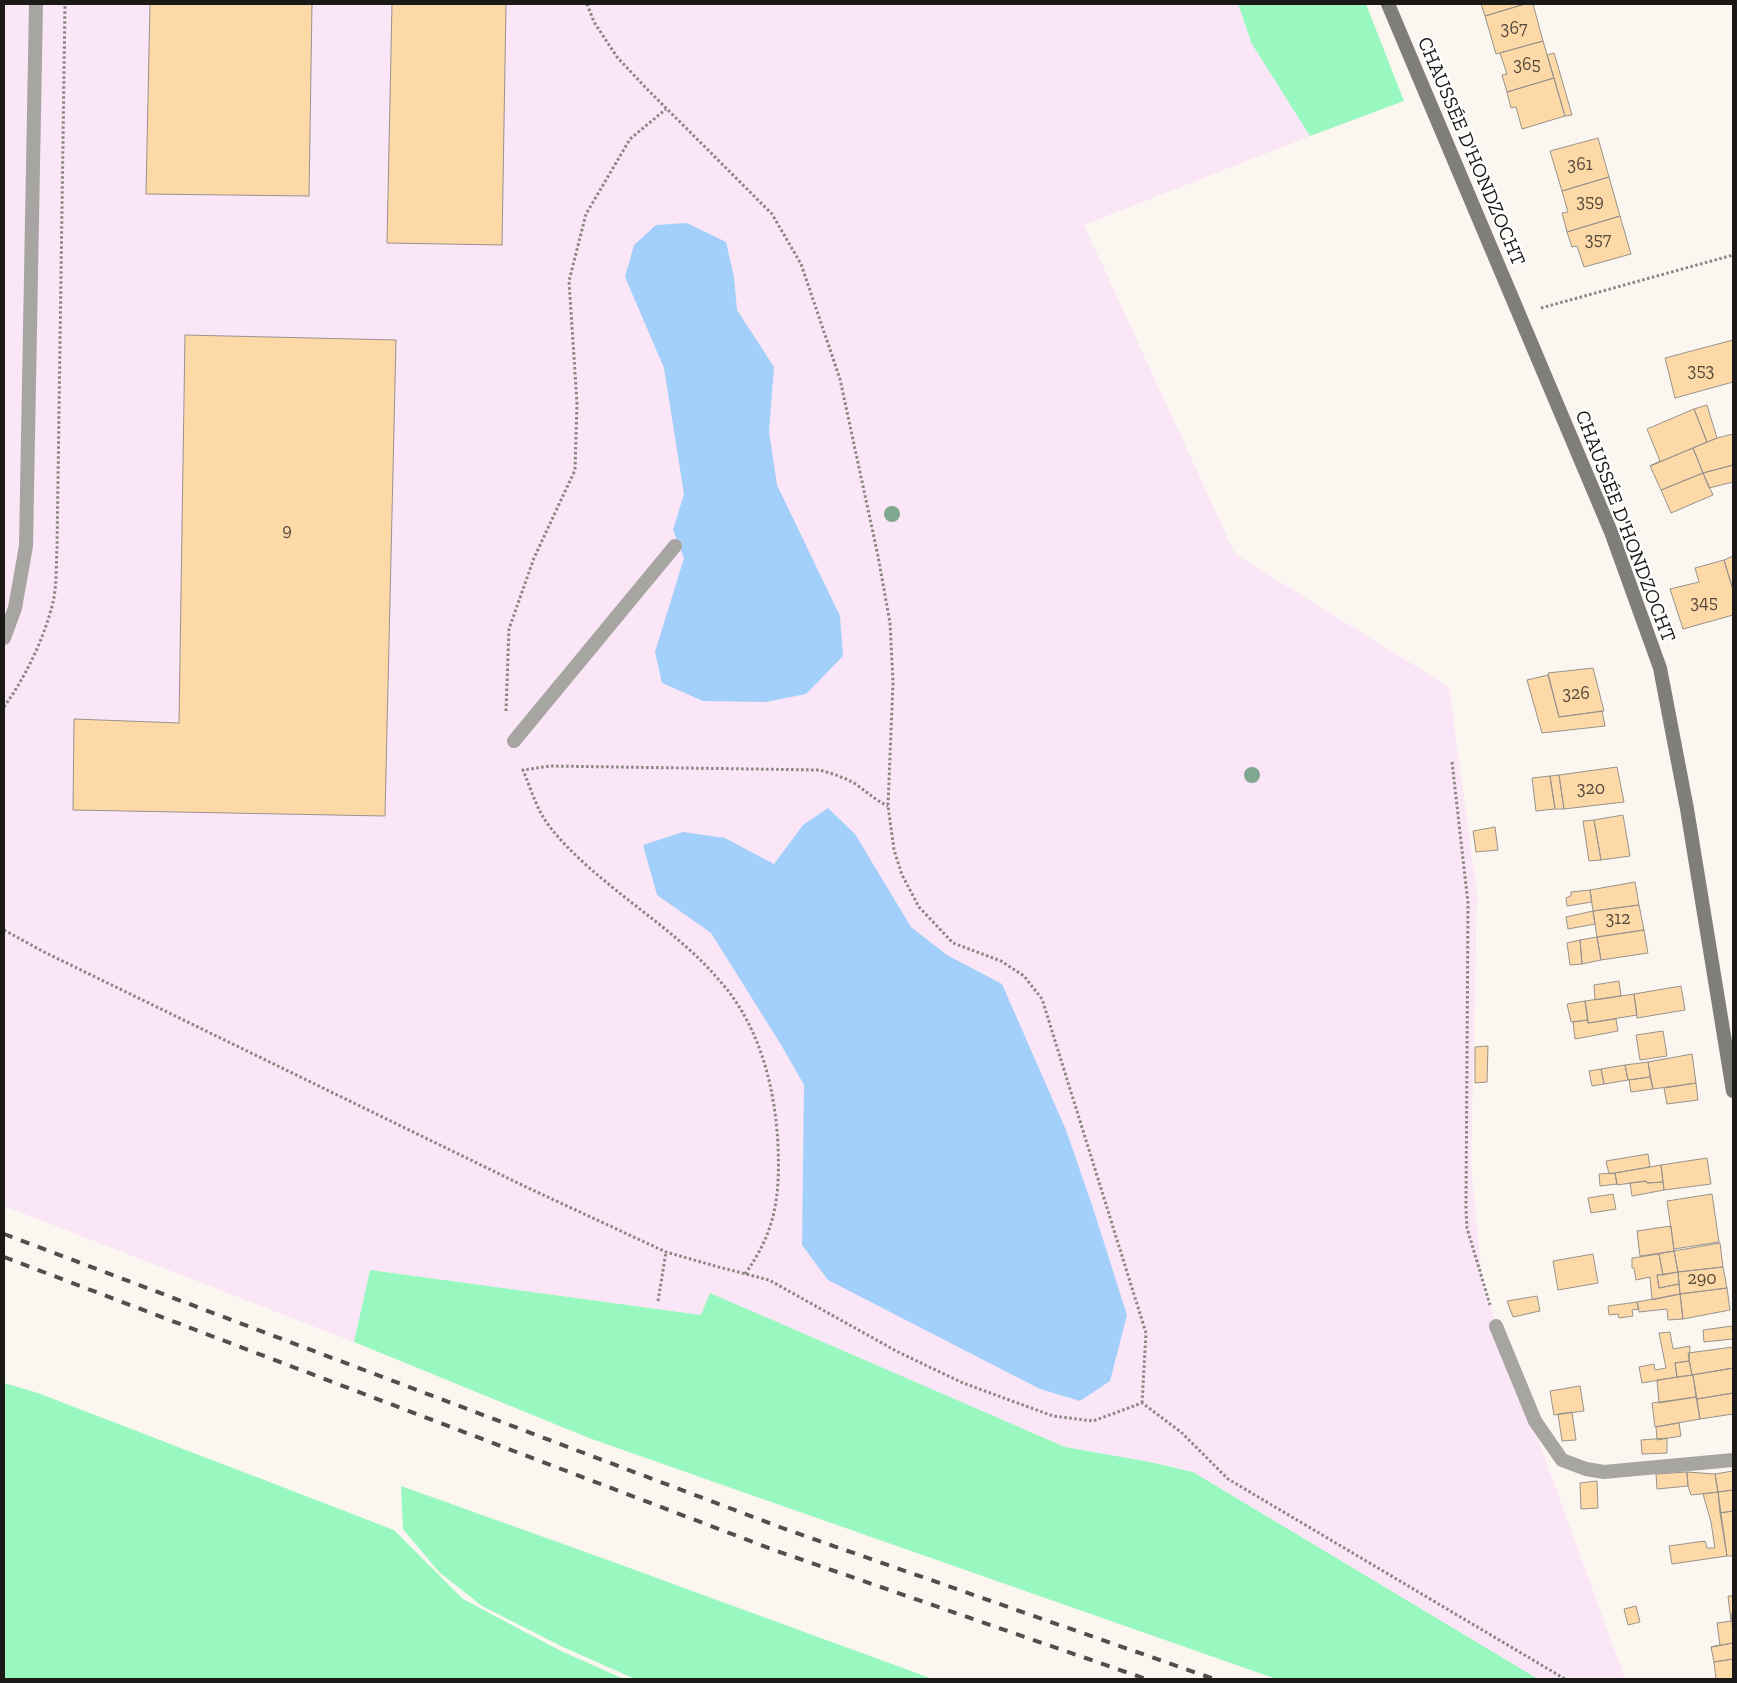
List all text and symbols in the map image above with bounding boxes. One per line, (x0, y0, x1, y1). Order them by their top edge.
house number: 367 (1501, 17, 1528, 39)
street label: CHAUSSÉE D'HONDZOCHT (1413, 33, 1531, 269)
house number: 365 (1513, 53, 1541, 75)
house number: 361 (1567, 153, 1593, 175)
house number: 359 (1576, 190, 1604, 212)
house number: 357 (1585, 228, 1612, 250)
house number: 353 (1688, 359, 1715, 381)
street label: CHAUSSÉE D'HONDZOCHT (1571, 407, 1681, 645)
house number: 9 (282, 519, 292, 541)
house number: 345 (1690, 591, 1718, 613)
house number: 326 (1562, 682, 1590, 704)
house number: 320 (1577, 777, 1605, 799)
house number: 312 (1605, 907, 1631, 929)
house number: 290 (1687, 1267, 1717, 1289)

